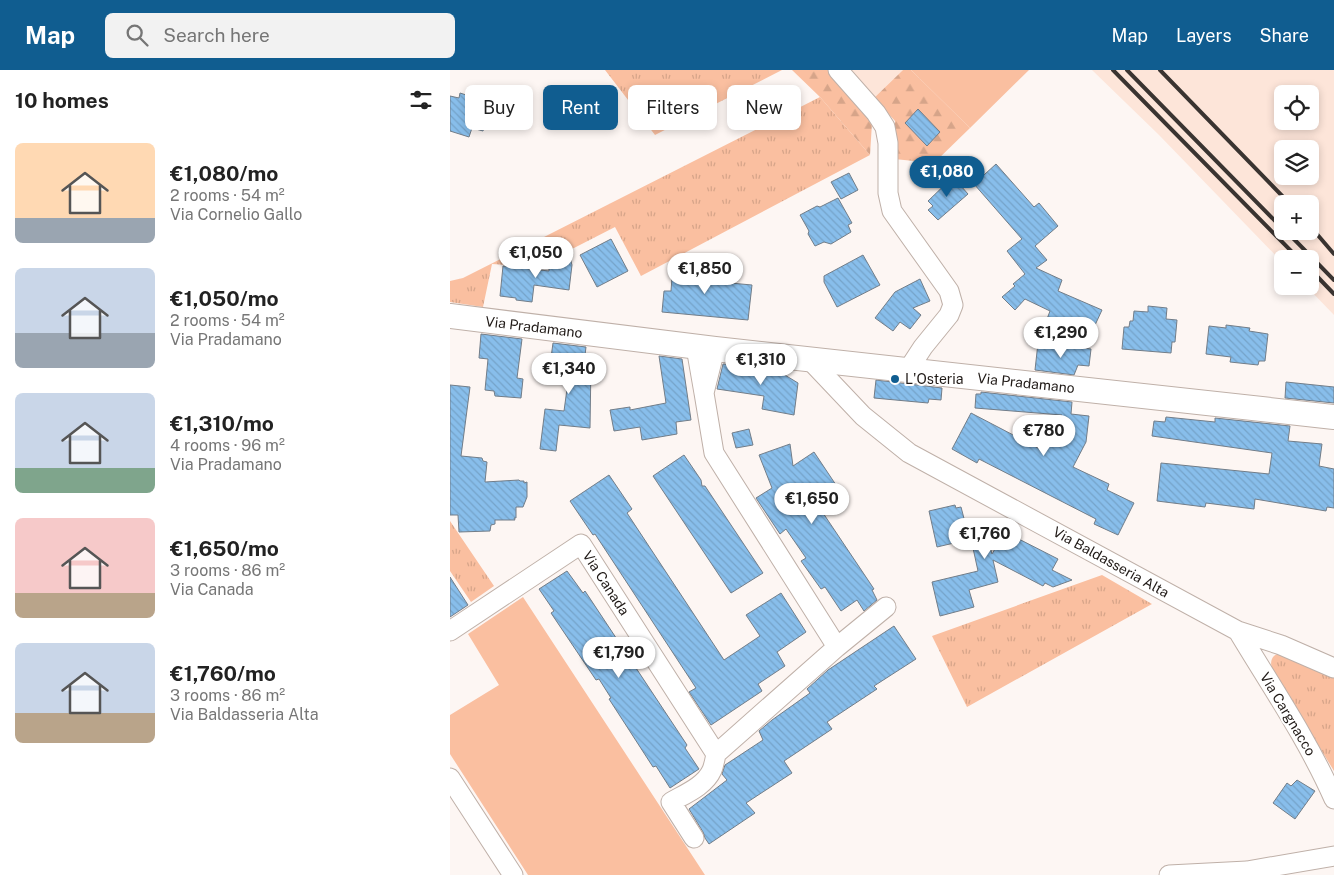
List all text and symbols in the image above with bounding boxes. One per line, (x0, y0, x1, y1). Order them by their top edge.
search box (105, 13, 455, 58)
text: Map (25, 21, 75, 49)
icon: search (123, 21, 151, 49)
text: Search here (163, 24, 270, 46)
text: Map (1112, 25, 1148, 46)
text: Layers (1176, 25, 1232, 46)
text: Share (1260, 25, 1309, 46)
chip: Buy (465, 85, 533, 130)
chip: Rent (543, 85, 618, 130)
chip: Filters (628, 85, 717, 130)
chip: New (727, 85, 801, 130)
map controls (1274, 85, 1319, 295)
button: locate (1274, 85, 1319, 130)
icon: filters (407, 86, 435, 114)
text: 10 homes (15, 88, 109, 113)
button: layers (1274, 140, 1319, 185)
pin: €1,080 (906, 156, 988, 198)
text: €1,080/mo (170, 161, 278, 186)
text: €1,080 (921, 162, 973, 181)
icon: home (55, 163, 115, 223)
text: 2 rooms · 54 m² (170, 186, 285, 205)
button: + (1274, 195, 1319, 240)
text: Via Cornelio Gallo (170, 205, 302, 224)
pin: €1,050 (495, 236, 577, 279)
text: €1,050 (509, 243, 563, 262)
button: − (1274, 250, 1319, 295)
pin: €1,850 (664, 252, 746, 295)
text: €1,850 (678, 259, 732, 278)
text: €1,050/mo (170, 286, 279, 311)
icon: home (55, 288, 115, 348)
text: 2 rooms · 54 m² (170, 311, 285, 330)
street label: Via Pradamano (484, 313, 584, 341)
pin: €1,290 (1020, 316, 1102, 359)
text: €1,290 (1035, 323, 1088, 342)
text: Via Pradamano (170, 330, 282, 349)
pin: €1,310 (720, 344, 802, 386)
text: €1,310 (736, 350, 786, 369)
pin: €1,340 (528, 352, 610, 395)
text: €1,340 (542, 359, 596, 378)
street label: Via Pradamano (977, 370, 1076, 396)
place label: L'Osteria (905, 371, 964, 387)
marker: L'Osteria (889, 373, 901, 385)
text: €1,310/mo (170, 411, 274, 436)
icon: home (55, 413, 115, 473)
pin: €780 (1014, 414, 1074, 457)
text: €780 (1023, 421, 1065, 440)
text: 4 rooms · 96 m² (170, 436, 285, 455)
text: Via Pradamano (170, 455, 282, 474)
pin: €1,650 (771, 482, 853, 525)
text: €1,650 (785, 489, 839, 508)
pin: €1,760 (944, 518, 1026, 560)
street label: Via Baldasseria Alta (1050, 523, 1172, 601)
text: €1,760 (959, 524, 1011, 543)
text: €1,650/mo (170, 536, 279, 561)
icon: home (55, 538, 115, 598)
street label: Via Canada (579, 548, 633, 618)
text: 3 rooms · 86 m² (170, 561, 285, 580)
text: Via Canada (170, 580, 254, 599)
pin: €1,790 (578, 636, 660, 679)
text: €1,790 (593, 643, 645, 662)
text: €1,760/mo (170, 661, 276, 686)
icon: home (55, 663, 115, 723)
street label: Via Cargnacco (1257, 670, 1319, 759)
text: 3 rooms · 86 m² (170, 686, 285, 705)
text: Via Baldasseria Alta (170, 705, 319, 724)

